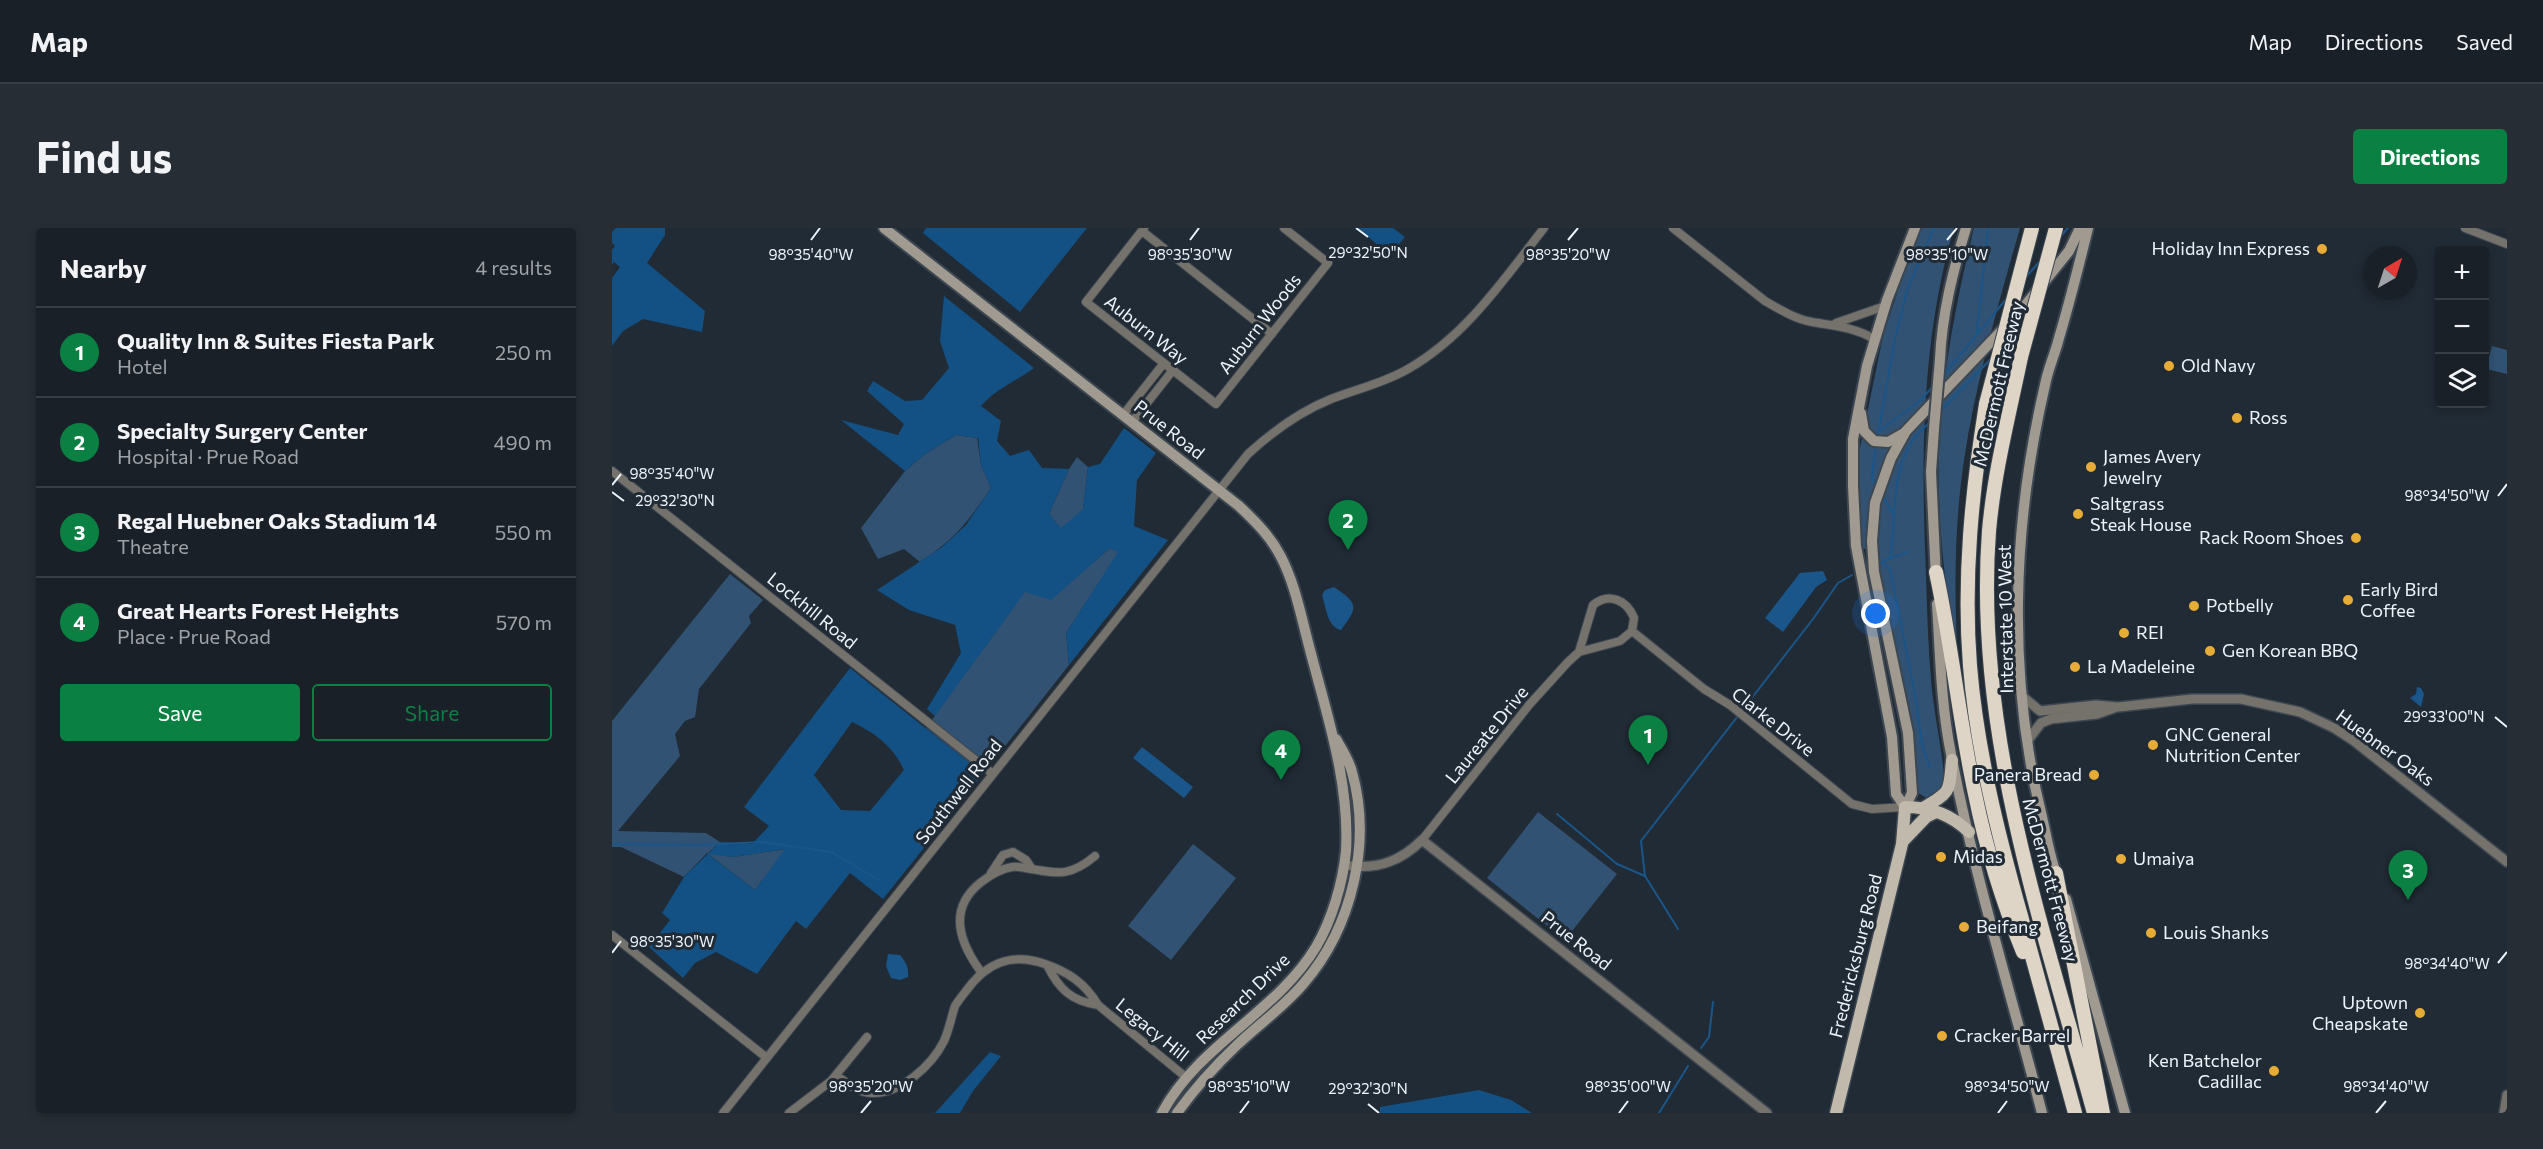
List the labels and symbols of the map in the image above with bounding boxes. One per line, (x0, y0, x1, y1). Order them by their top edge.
place label: Holiday Inn Express (2151, 237, 2310, 259)
marker: Holiday Inn Express (2315, 242, 2329, 256)
text: 29°32'50"N (1328, 243, 1408, 261)
text: 98°35'40"W (768, 245, 854, 263)
text: 98°35'30"W (1148, 245, 1232, 263)
text: 98°35'20"W (1526, 245, 1610, 263)
text: 98°35'10"W (1906, 245, 1988, 263)
north arrow (2363, 246, 2417, 300)
street label: Auburn Woods (1213, 269, 1305, 378)
street label: Auburn Way (1100, 290, 1193, 369)
street label: McDermott Freeway (1968, 299, 2028, 469)
place label: Old Navy (2181, 354, 2255, 376)
marker: Old Navy (2162, 359, 2176, 373)
street label: Prue Road (1130, 395, 1209, 464)
place label: Ross (2249, 406, 2287, 428)
marker: Ross (2230, 411, 2244, 425)
place label: James Avery Jewelry (2103, 445, 2201, 488)
marker: James Avery Jewelry (2084, 460, 2098, 474)
text: 98°35'40"W (629, 464, 715, 482)
text: 98°34'50"W (2404, 486, 2490, 504)
text: 29°32'30"N (635, 491, 715, 509)
place label: Saltgrass Steak House (2090, 492, 2192, 535)
pin: 2 (1328, 500, 1368, 550)
marker: Saltgrass Steak House (2071, 507, 2085, 521)
place label: Rack Room Shoes (2199, 526, 2344, 548)
marker: Rack Room Shoes (2349, 531, 2363, 545)
street label: Interstate 10 West (1993, 544, 2017, 694)
street label: Lockhill Road (763, 567, 862, 653)
place label: Early Bird Coffee (2360, 578, 2438, 621)
marker: Early Bird Coffee (2341, 593, 2355, 607)
place label: Potbelly (2206, 594, 2274, 616)
your location (1861, 599, 1890, 628)
marker: Potbelly (2187, 599, 2201, 613)
place label: REI (2136, 621, 2164, 643)
marker: REI (2117, 626, 2131, 640)
place label: Gen Korean BBQ (2222, 639, 2358, 661)
marker: Gen Korean BBQ (2203, 644, 2217, 658)
place label: La Madeleine (2087, 655, 2195, 677)
marker: La Madeleine (2068, 660, 2082, 674)
street label: Laureate Drive (1440, 681, 1532, 788)
street label: Clarke Drive (1728, 682, 1820, 760)
street label: Huebner Oaks (2332, 704, 2439, 790)
text: 29°33'00"N (2404, 707, 2484, 725)
pin: 1 (1628, 716, 1668, 765)
place label: GNC General Nutrition Center (2165, 723, 2300, 766)
pin: 4 (1262, 730, 1300, 780)
street label: Southwell Road (910, 735, 1006, 848)
marker: GNC General Nutrition Center (2146, 738, 2160, 752)
place label: Panera Bread (1974, 763, 2082, 785)
marker: Panera Bread (2087, 768, 2101, 782)
street label: McDermott Freeway (2018, 795, 2083, 964)
place label: Midas (1953, 845, 2003, 867)
place label: Umaiya (2133, 847, 2194, 869)
marker: Midas (1934, 850, 1948, 864)
pin: 3 (2388, 850, 2428, 900)
marker: Umaiya (2114, 852, 2128, 866)
street label: Fredericksburg Road (1824, 872, 1886, 1040)
street label: Prue Road (1537, 906, 1616, 975)
place label: Beifang (1976, 915, 2038, 937)
marker: Beifang (1957, 920, 1971, 934)
place label: Louis Shanks (2163, 921, 2269, 943)
marker: Louis Shanks (2144, 926, 2158, 940)
text: 98°35'30"W (630, 932, 714, 950)
street label: Research Drive (1191, 948, 1294, 1048)
text: 98°34'40"W (2404, 954, 2490, 972)
place label: Uptown Cheapskate (2312, 991, 2408, 1034)
street label: Legacy Hill (1112, 993, 1194, 1065)
marker: Uptown Cheapskate (2413, 1006, 2427, 1020)
place label: Cracker Barrel (1954, 1024, 2070, 1046)
marker: Cracker Barrel (1935, 1029, 1949, 1043)
place label: Ken Batchelor Cadillac (2148, 1049, 2262, 1092)
marker: Ken Batchelor Cadillac (2267, 1064, 2281, 1078)
text: 98°35'20"W (829, 1077, 913, 1095)
text: 98°35'10"W (1208, 1077, 1290, 1095)
text: 98°35'00"W (1585, 1077, 1671, 1095)
text: 98°34'50"W (1964, 1077, 2050, 1095)
text: 98°34'40"W (2343, 1077, 2429, 1095)
text: 29°32'30"N (1328, 1079, 1408, 1097)

